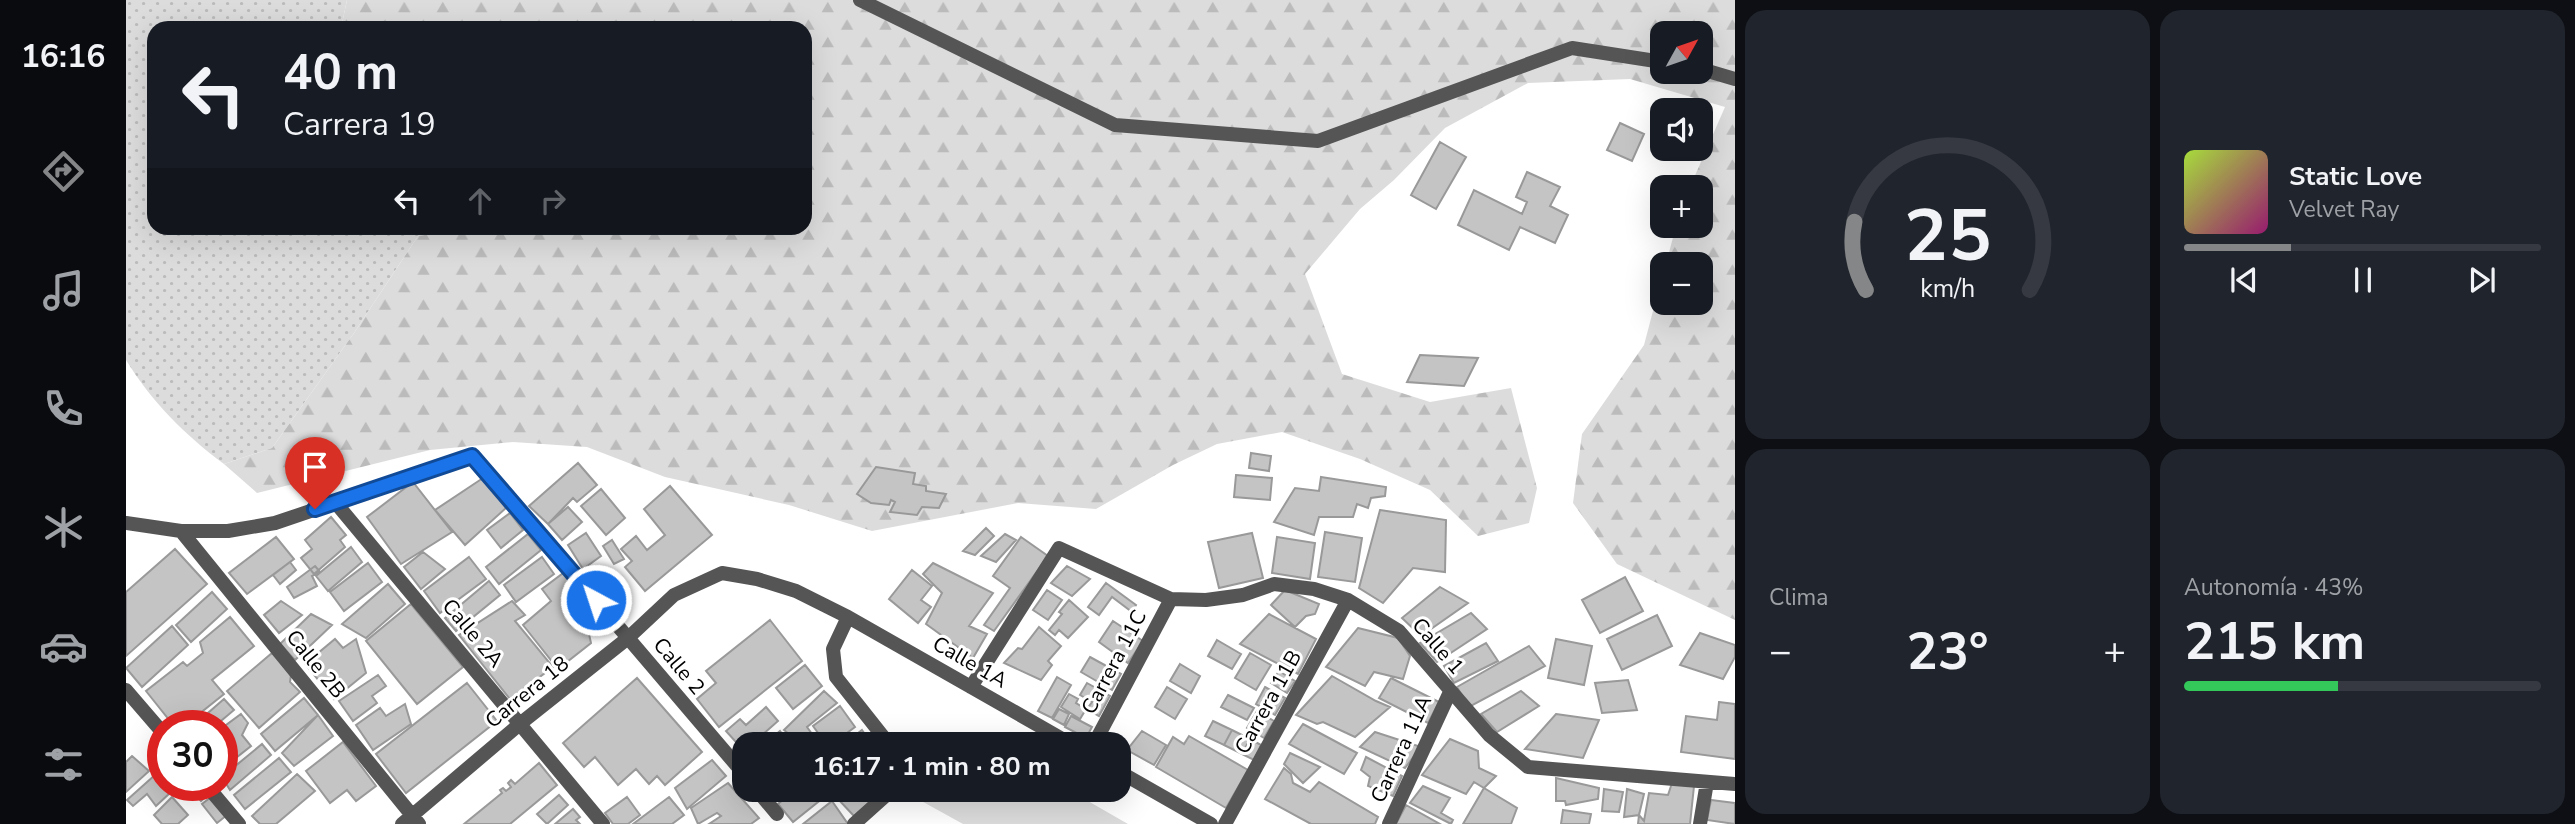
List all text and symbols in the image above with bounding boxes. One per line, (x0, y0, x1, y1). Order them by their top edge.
north arrow (1650, 21, 1713, 84)
map controls (1650, 21, 1713, 315)
text: 16:16 (21, 35, 105, 78)
text: 40 m (283, 39, 398, 106)
icon: left (168, 49, 259, 140)
button: sound (1650, 98, 1713, 161)
text: Carrera 19 (283, 103, 436, 146)
icon: directions (39, 147, 88, 196)
text: Static Love (2289, 159, 2422, 194)
button: + (1650, 175, 1713, 238)
icon: left (388, 182, 426, 220)
icon: ahead (461, 182, 499, 220)
icon: right (534, 182, 572, 220)
text: 25 (1904, 187, 1991, 287)
text: Velvet Ray (2289, 194, 2399, 225)
button: − (1650, 252, 1713, 315)
icon: previous (2225, 261, 2263, 299)
icon: pause (2344, 261, 2382, 299)
icon: next (2463, 261, 2501, 299)
icon: music (39, 266, 88, 315)
text: km/h (1920, 272, 1975, 306)
icon: phone (39, 384, 88, 433)
pin (285, 437, 345, 509)
icon: arrive (296, 448, 334, 486)
icon: climate (39, 503, 88, 552)
position arrow (559, 563, 633, 637)
text: Autonomía · 43% (2184, 572, 2364, 603)
text: Clima (1769, 582, 1829, 613)
street label: Calle 2A (436, 593, 510, 673)
street label: Carrera 11C (1075, 605, 1153, 719)
text: 215 km (2184, 606, 2365, 677)
street label: Calle 1 (1406, 612, 1470, 680)
text: 23° (1906, 616, 1989, 687)
icon: car (39, 622, 88, 671)
street label: Calle 2B (280, 624, 352, 704)
text: − (1769, 626, 1792, 677)
text: + (2103, 626, 2126, 677)
street label: Calle 1A (928, 629, 1012, 695)
street label: Calle 2 (647, 632, 711, 700)
street label: Carrera 11B (1228, 645, 1308, 759)
street label: Carrera 18 (479, 650, 575, 734)
street label: Carrera 11A (1364, 691, 1438, 807)
speed limit sign: 30 (147, 710, 238, 801)
icon: filters (39, 740, 88, 789)
text: 16:17 · 1 min · 80 m (812, 749, 1051, 784)

